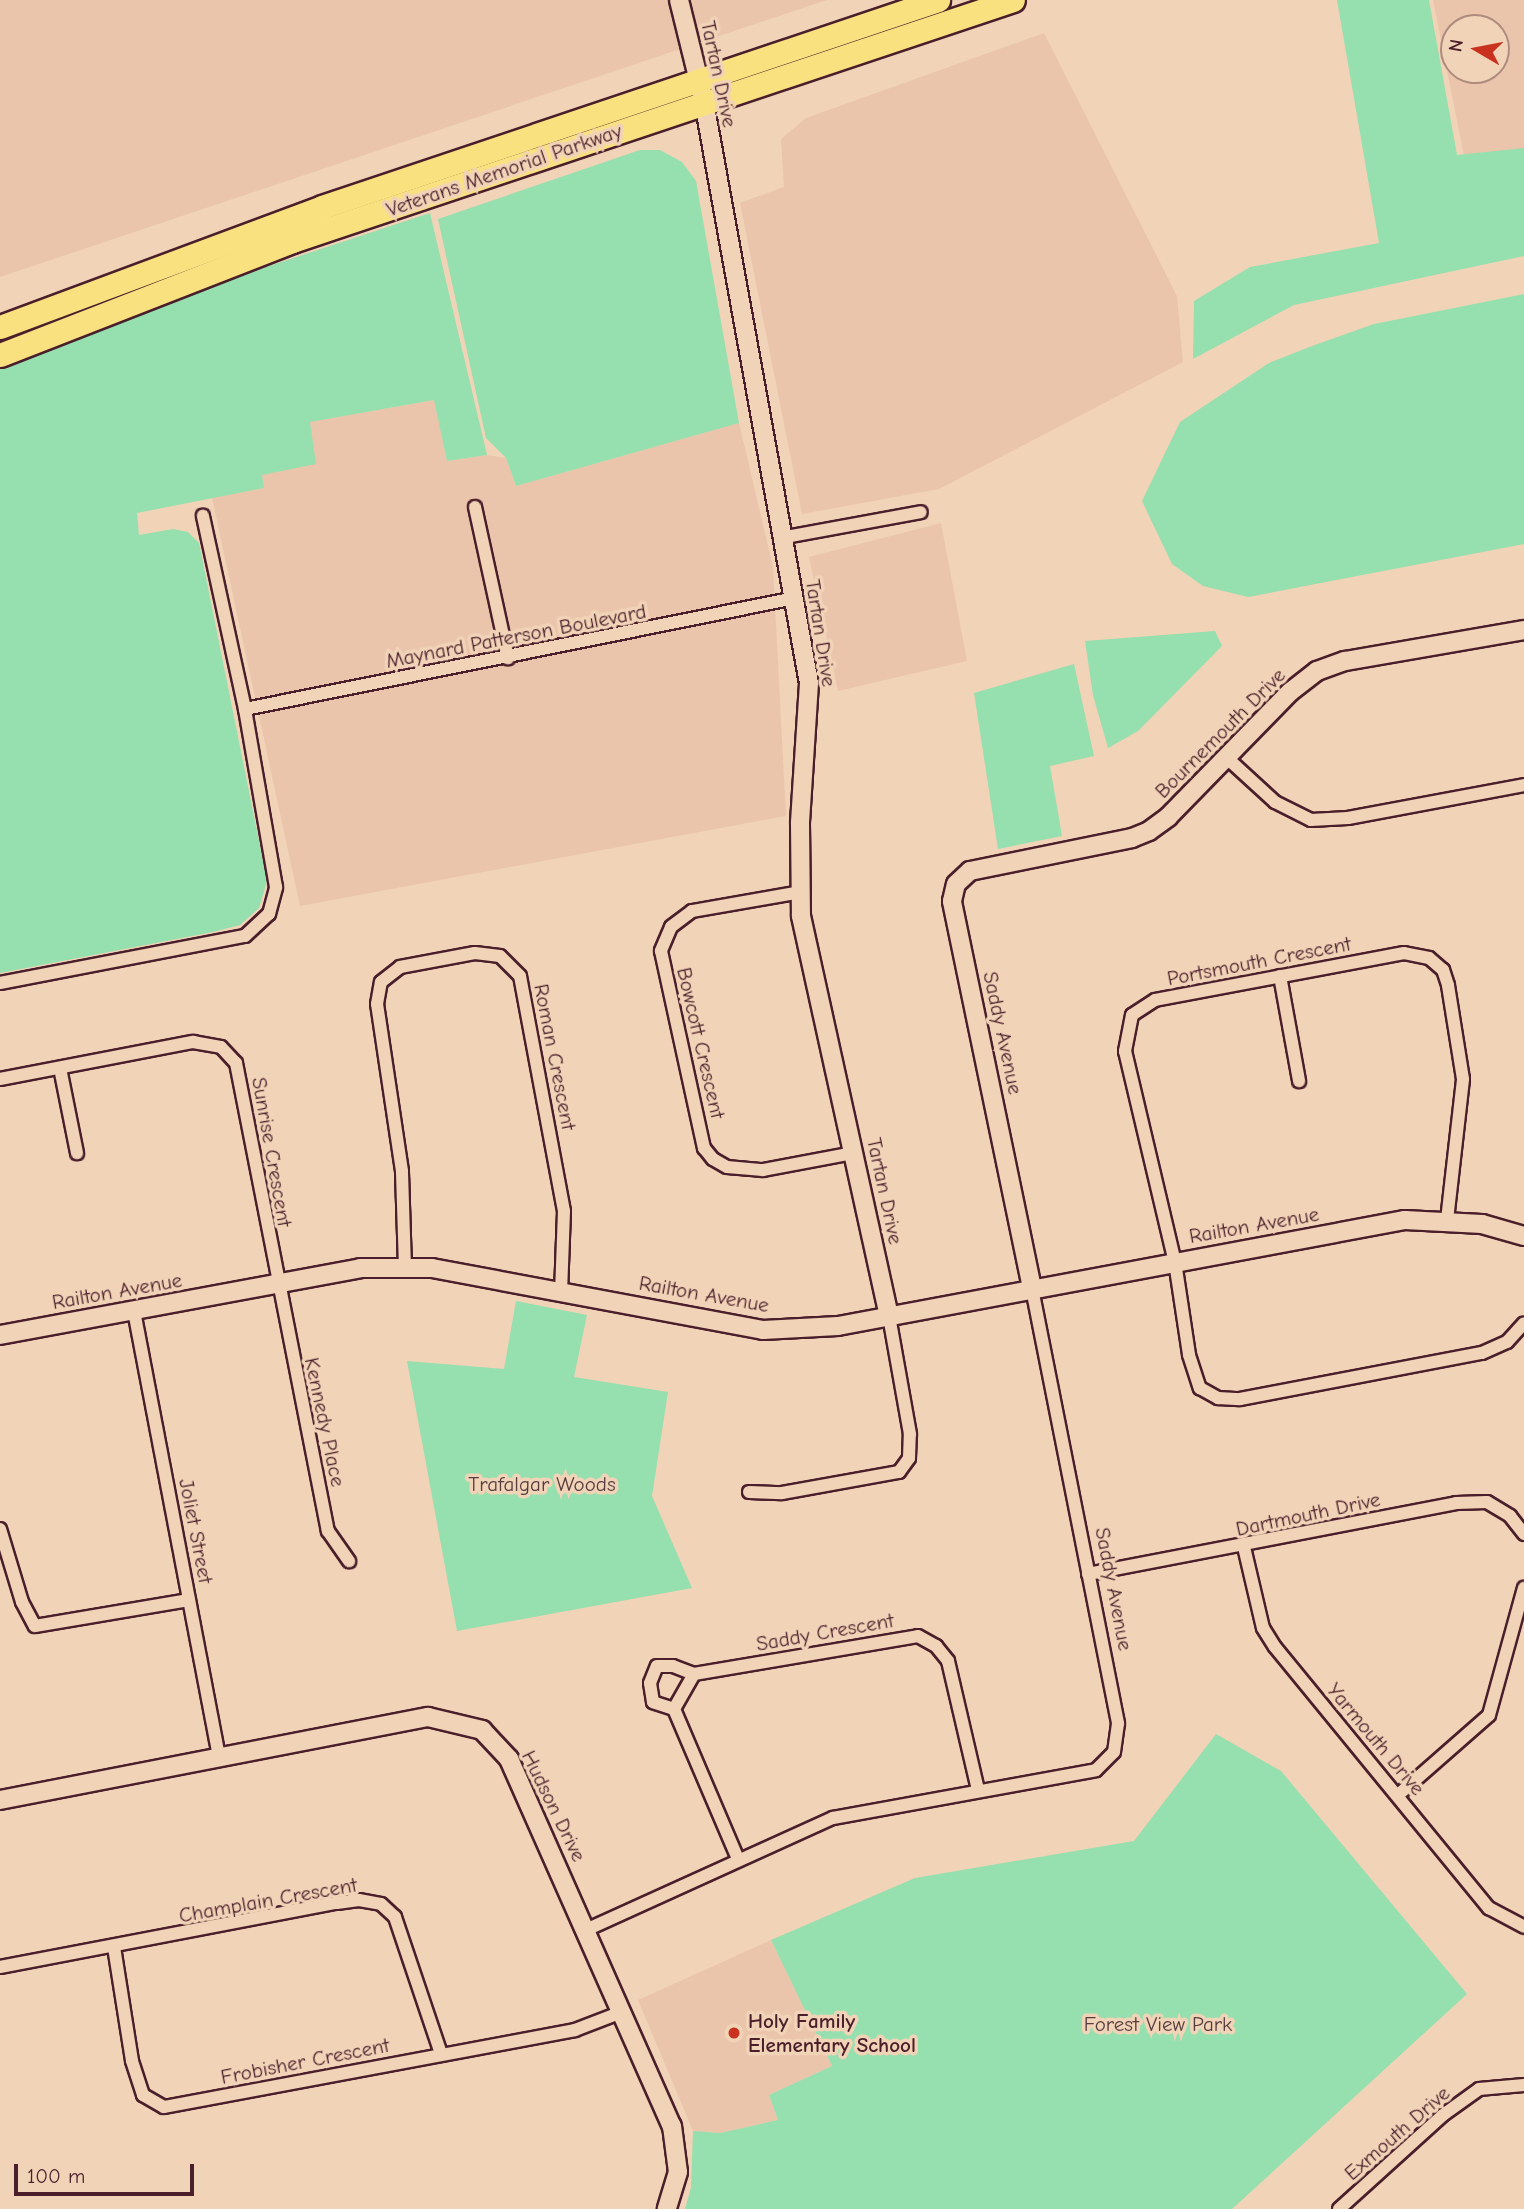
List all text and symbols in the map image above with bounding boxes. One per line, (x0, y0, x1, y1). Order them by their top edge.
north arrow (1440, 14, 1510, 84)
street label: Tartan Drive (695, 18, 743, 130)
text: N (1444, 38, 1468, 54)
street label: Veterans Memorial Parkway (383, 118, 625, 222)
street label: Tartan Drive (800, 578, 842, 688)
street label: Maynard Patterson Boulevard (384, 598, 648, 674)
street label: Bournemouth Drive (1150, 663, 1290, 803)
street label: Portsmouth Crescent (1165, 931, 1353, 991)
street label: Bowcott Crescent (671, 965, 731, 1121)
street label: Saddy Avenue (978, 969, 1028, 1097)
street label: Roman Crescent (528, 982, 582, 1132)
street label: Sunrise Crescent (246, 1075, 298, 1229)
street label: Tartan Drive (861, 1135, 909, 1247)
street label: Railton Avenue (1187, 1201, 1321, 1249)
street label: Railton Avenue (50, 1267, 184, 1315)
street label: Railton Avenue (637, 1270, 771, 1318)
street label: Kennedy Place (299, 1355, 351, 1489)
park label: Trafalgar Woods (468, 1471, 616, 1497)
street label: Joliet Street (173, 1476, 219, 1586)
street label: Dartmouth Drive (1233, 1486, 1383, 1542)
street label: Saddy Avenue (1090, 1525, 1138, 1653)
street label: Saddy Crescent (754, 1607, 896, 1657)
street label: Yarmouth Drive (1322, 1678, 1430, 1800)
street label: Hudson Drive (516, 1746, 592, 1866)
street label: Champlain Crescent (177, 1872, 359, 1928)
place label: Holy Family Elementary School (748, 2008, 916, 2058)
park label: Forest View Park (1084, 2011, 1232, 2037)
marker: Holy Family Elementary School (726, 2025, 742, 2041)
street label: Frobisher Crescent (218, 2032, 392, 2090)
street label: Exmouth Drive (1339, 2080, 1455, 2186)
scale bar (18, 2150, 198, 2194)
text: 100 m (27, 2164, 85, 2188)

